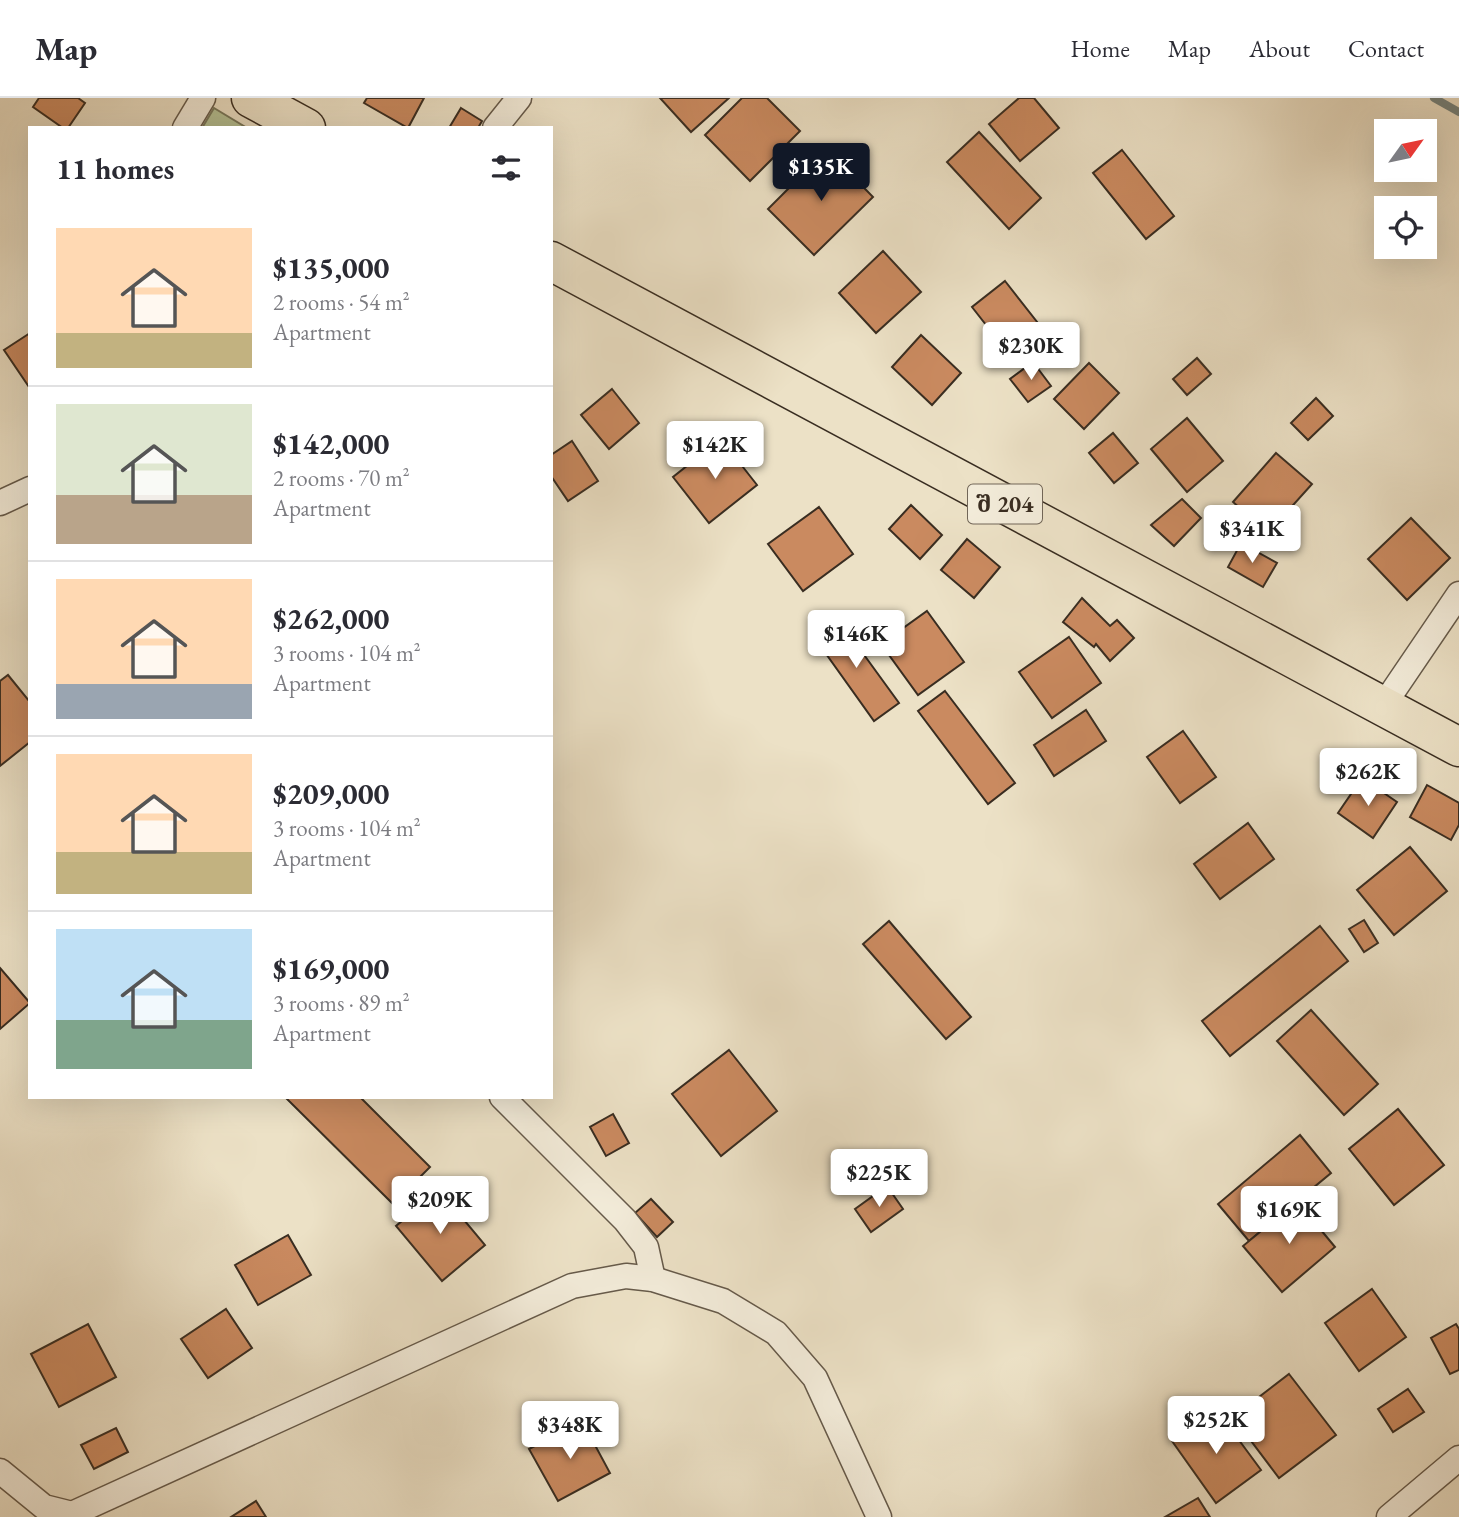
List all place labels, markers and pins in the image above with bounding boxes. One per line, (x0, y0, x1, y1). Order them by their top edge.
pin: $135K (772, 144, 870, 203)
pin: $230K (982, 322, 1080, 382)
pin: $142K (666, 422, 764, 481)
pin: $341K (1203, 505, 1301, 565)
pin: $146K (807, 610, 905, 670)
pin: $262K (1319, 748, 1417, 808)
pin: $225K (830, 1150, 928, 1209)
pin: $209K (391, 1176, 489, 1236)
pin: $169K (1240, 1186, 1338, 1246)
pin: $252K (1167, 1396, 1265, 1456)
pin: $348K (521, 1402, 619, 1461)

